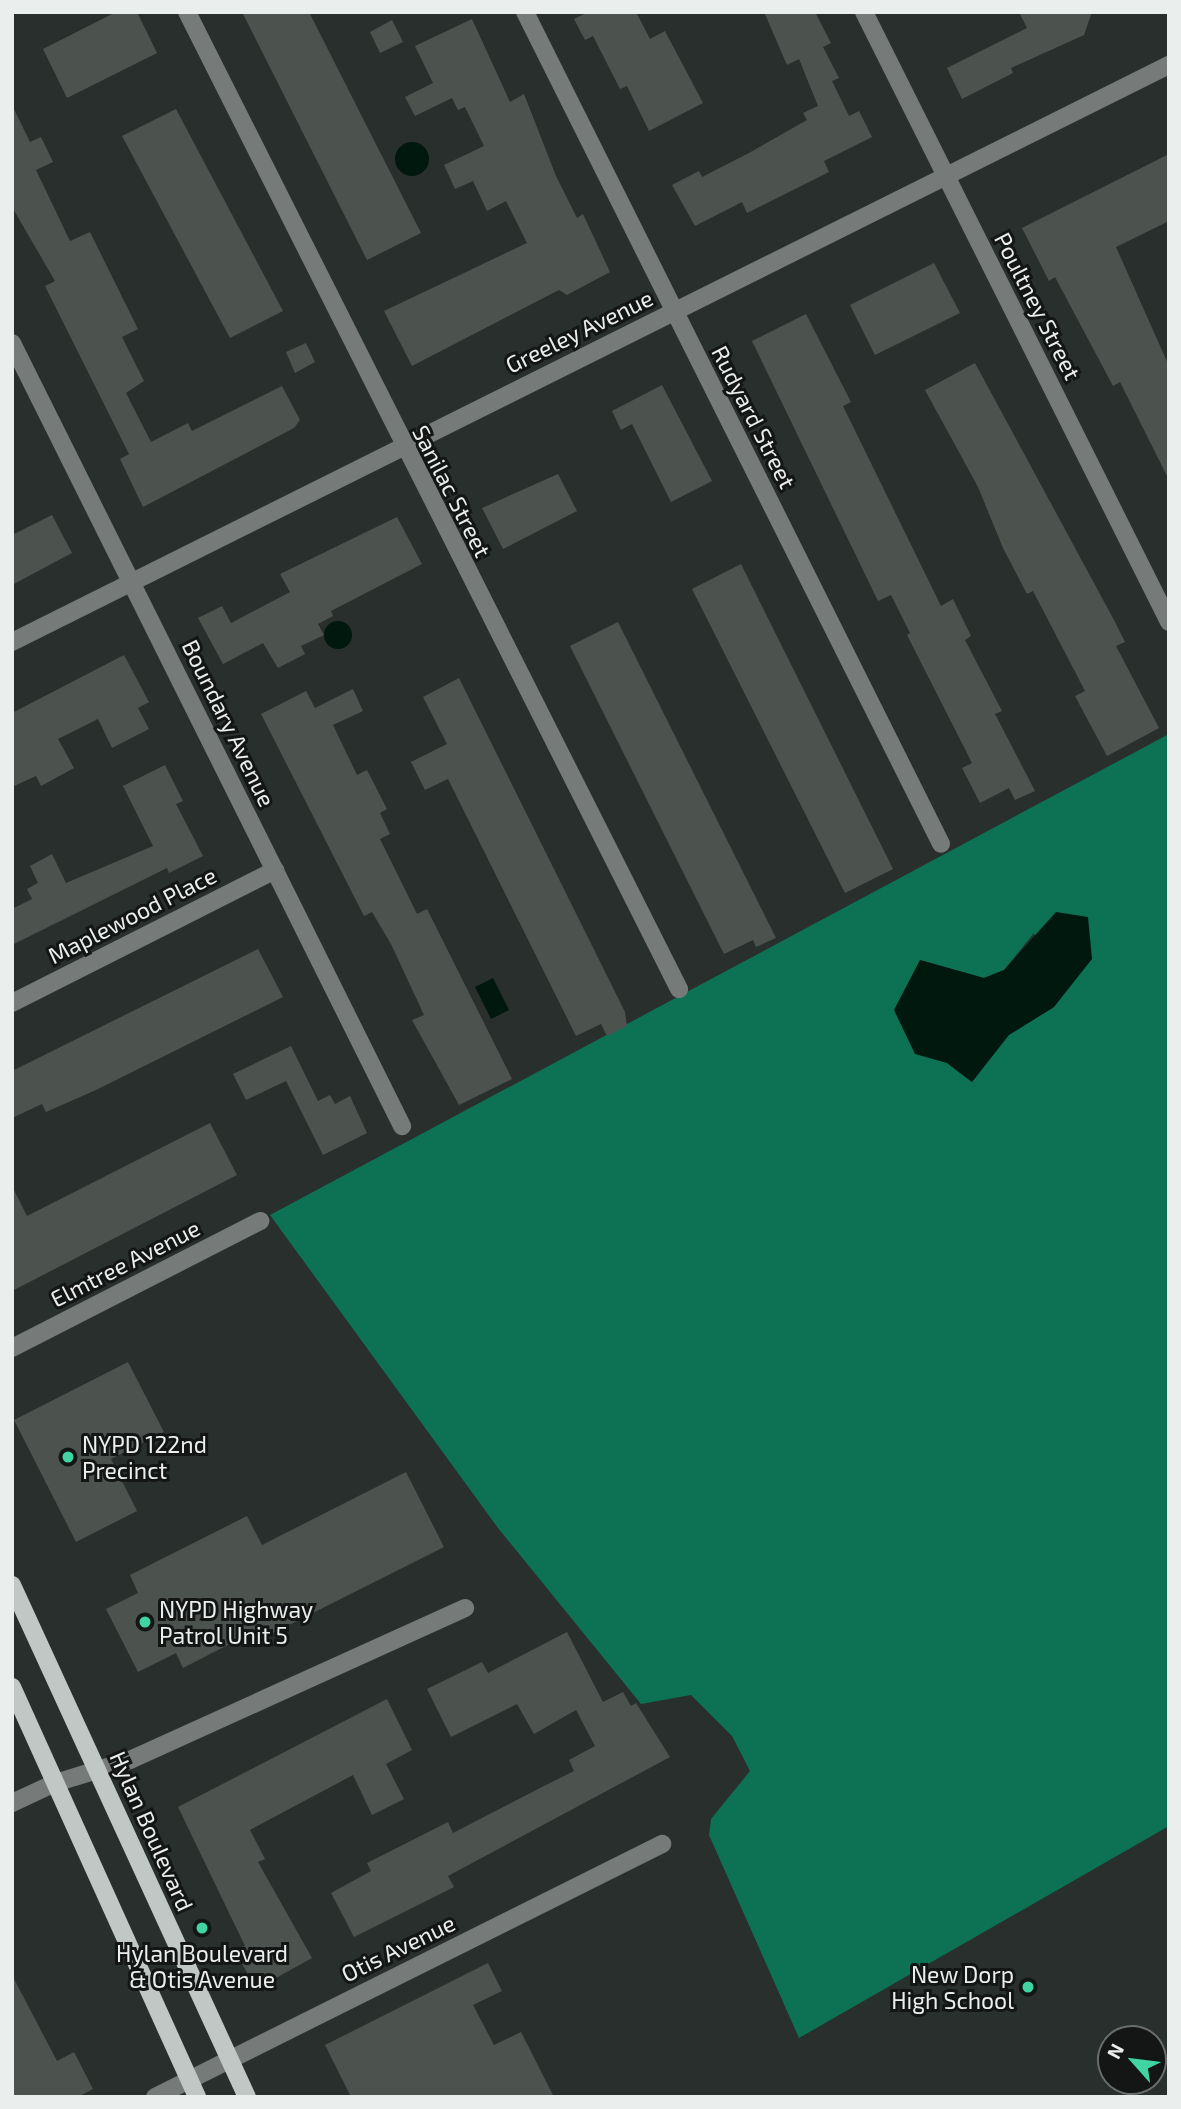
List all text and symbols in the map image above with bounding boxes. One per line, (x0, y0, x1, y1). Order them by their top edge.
street label: Poultney Street (989, 228, 1087, 384)
street label: Greeley Avenue (500, 283, 658, 379)
street label: Rudyard Street (706, 341, 802, 493)
street label: Sanilac Street (407, 420, 497, 562)
street label: Boundary Avenue (176, 635, 282, 811)
street label: Maplewood Place (43, 861, 221, 969)
street label: Elmtree Avenue (45, 1213, 205, 1313)
place label: NYPD 122nd Precinct (82, 1430, 207, 1484)
marker: NYPD 122nd Precinct (60, 1449, 76, 1465)
place label: NYPD Highway Patrol Unit 5 (159, 1595, 313, 1649)
marker: NYPD Highway Patrol Unit 5 (137, 1614, 153, 1630)
street label: Hylan Boulevard (104, 1747, 200, 1915)
street label: Otis Avenue (336, 1908, 460, 1988)
marker: Hylan Boulevard & Otis Avenue (194, 1920, 210, 1936)
place label: Hylan Boulevard & Otis Avenue (116, 1939, 288, 1993)
place label: New Dorp High School (891, 1960, 1014, 2014)
marker: New Dorp High School (1020, 1979, 1036, 1995)
north arrow (1097, 2025, 1167, 2095)
text: N (1101, 2039, 1128, 2062)

